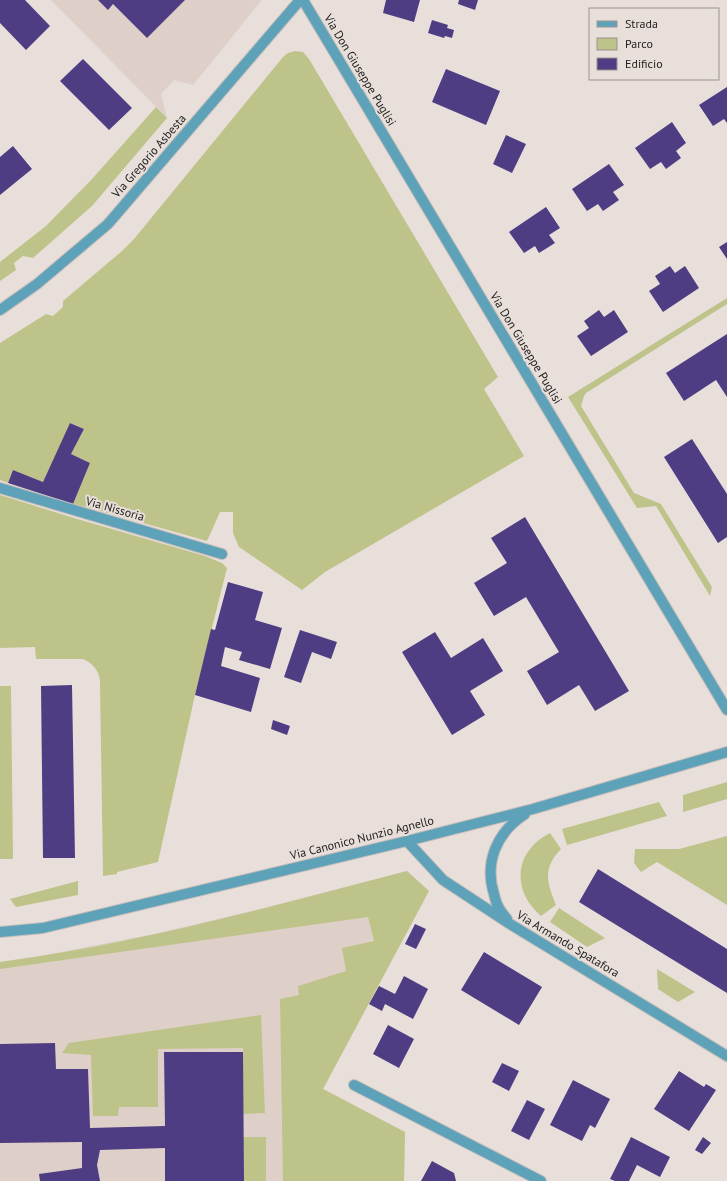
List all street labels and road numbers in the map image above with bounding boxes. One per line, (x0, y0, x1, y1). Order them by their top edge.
street label: Via Don Giuseppe Puglisi (321, 10, 400, 128)
street label: Via Gregorio Asbesta (108, 111, 189, 201)
street label: Via Don Giuseppe Puglisi (487, 288, 566, 406)
street label: Via Nissoria (83, 493, 146, 524)
street label: Via Canonico Nunzio Agnello (287, 812, 435, 863)
street label: Via Armando Spatafora (513, 906, 622, 980)

